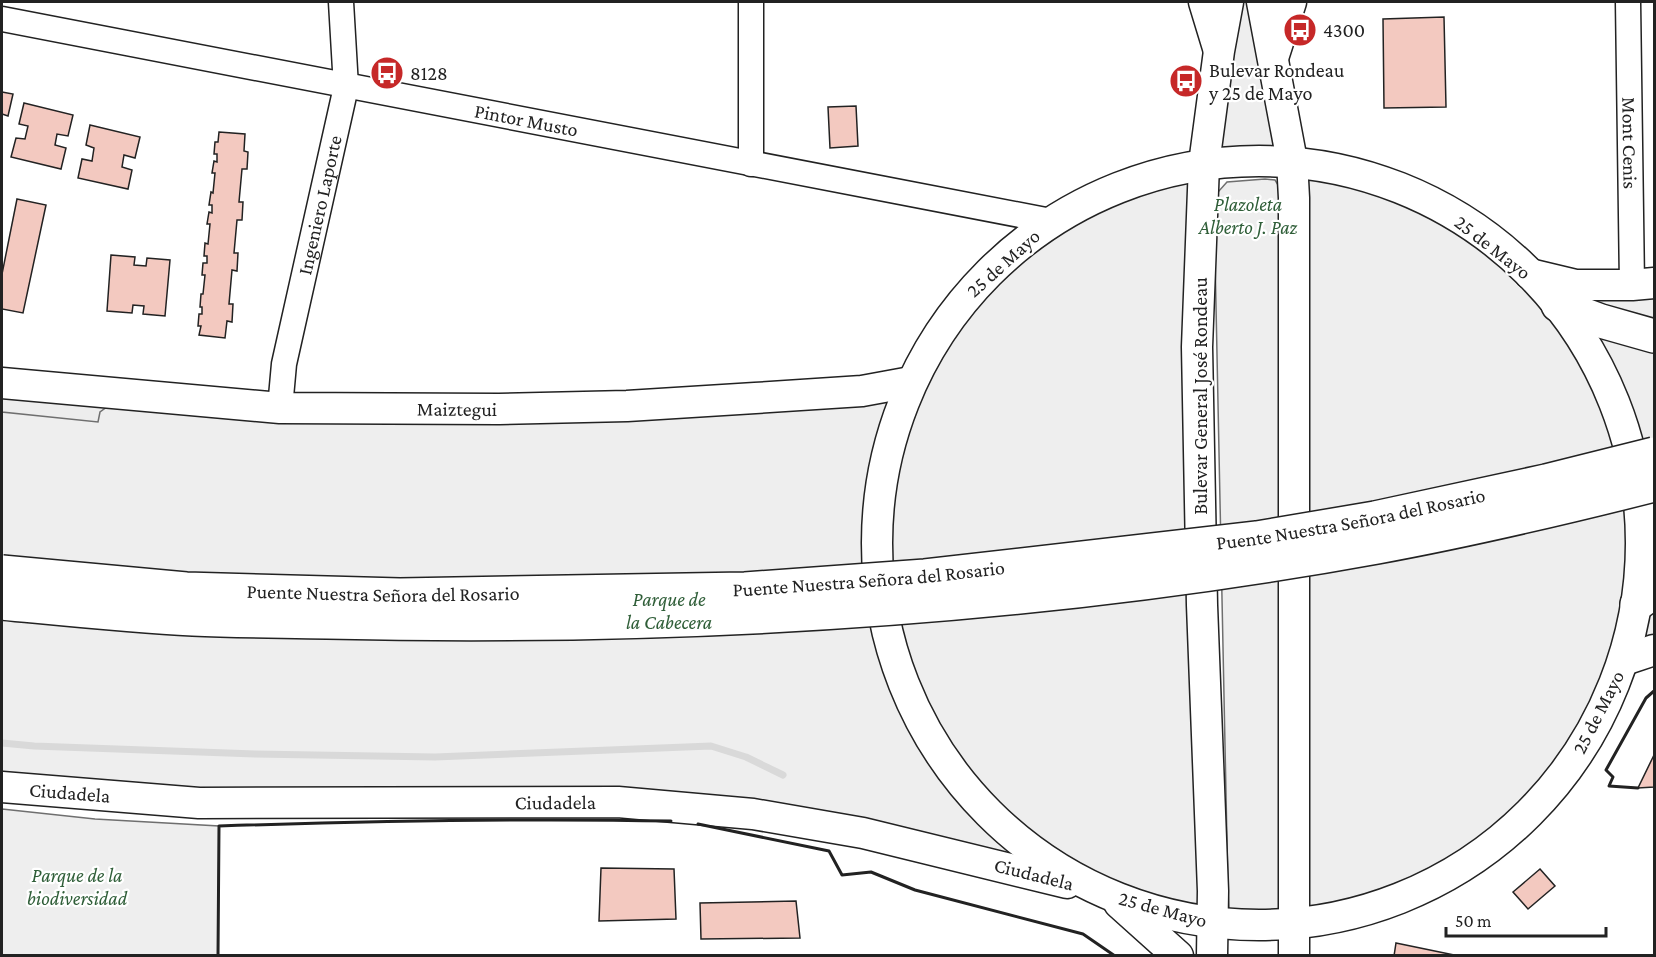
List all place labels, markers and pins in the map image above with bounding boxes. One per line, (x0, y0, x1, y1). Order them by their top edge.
bus stop icon: 4300 (1282, 12, 1318, 48)
place label: 4300 (1323, 19, 1365, 41)
bus stop icon: 8128 (369, 55, 405, 91)
place label: Bulevar Rondeau y 25 de Mayo (1208, 59, 1345, 105)
place label: 8128 (410, 62, 448, 84)
bus stop icon: Bulevar Rondeau y 25 de Mayo (1168, 63, 1204, 99)

